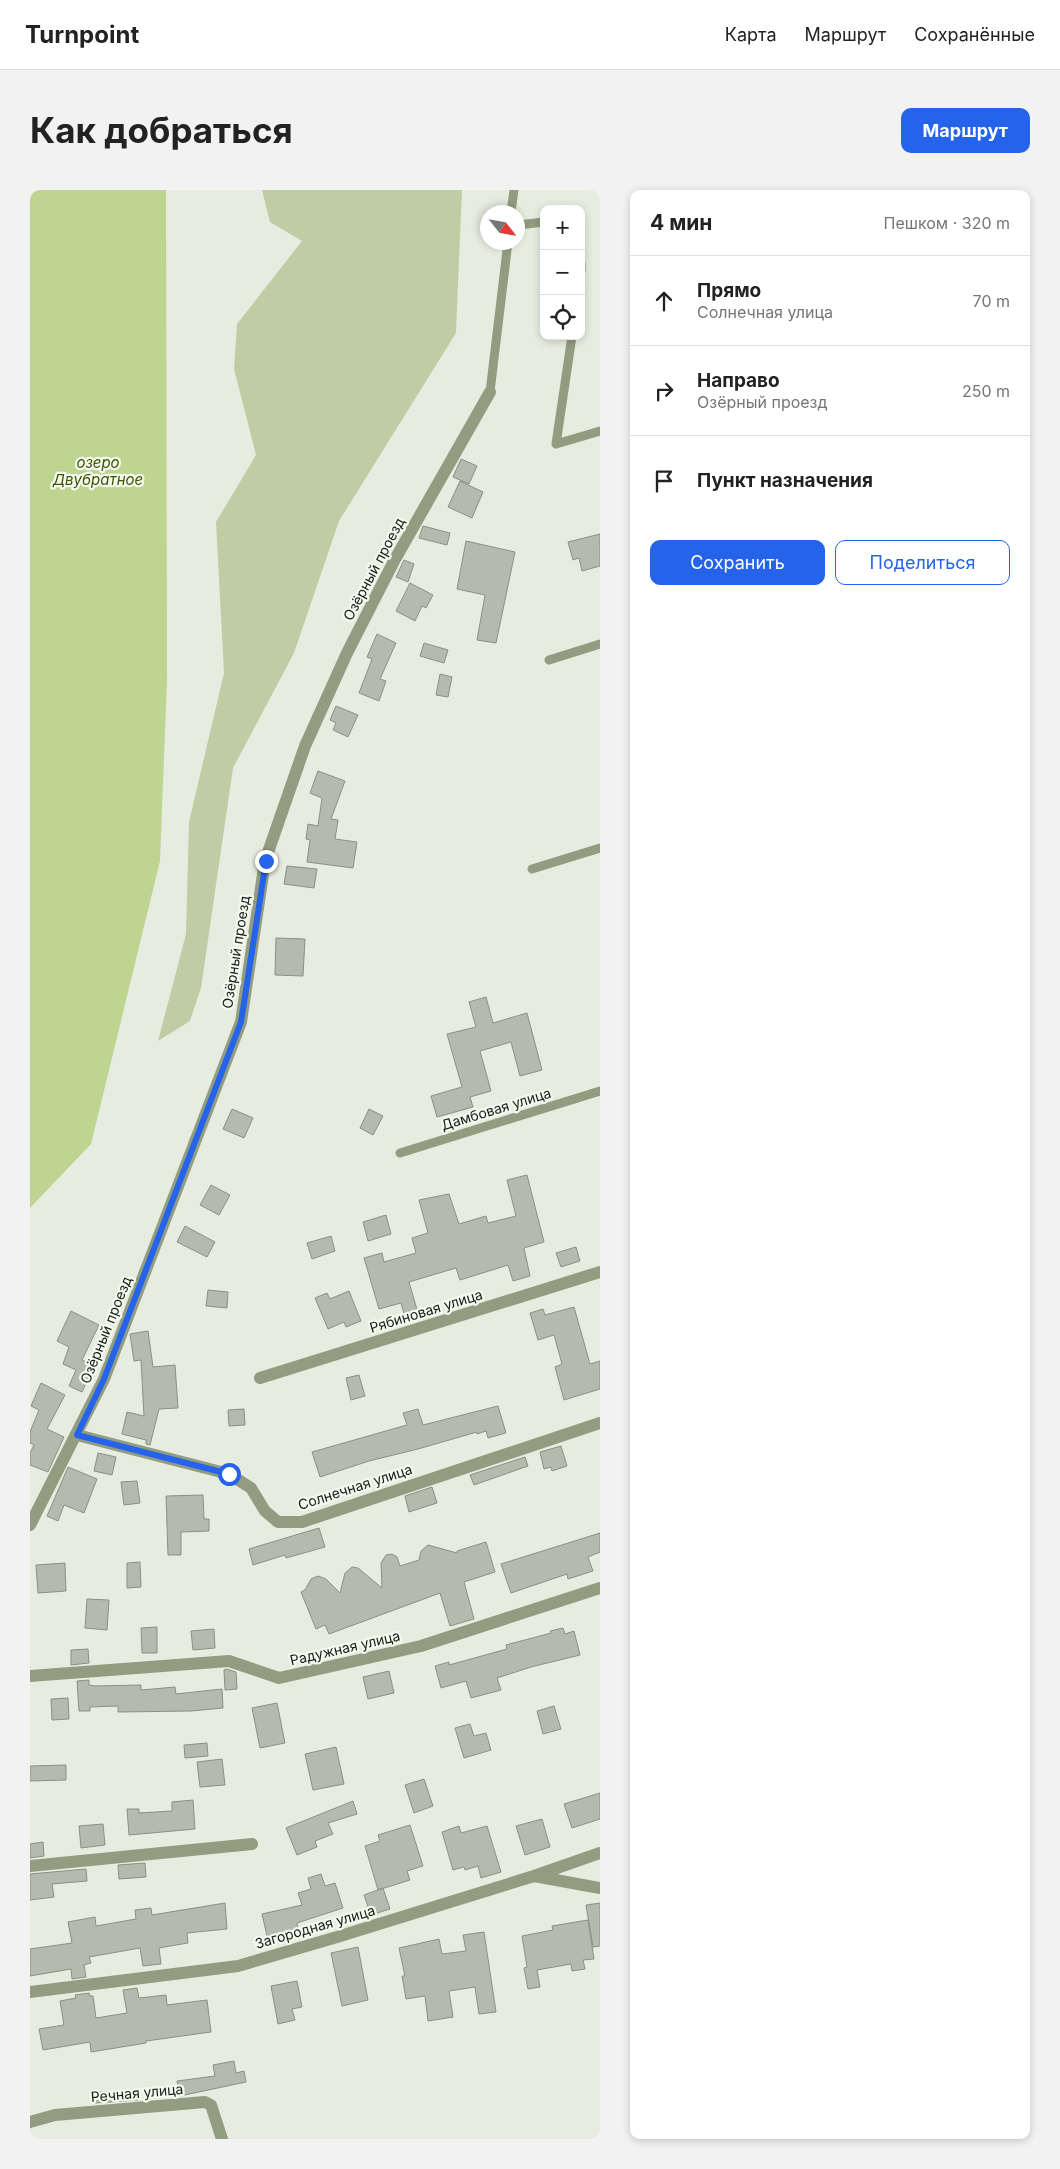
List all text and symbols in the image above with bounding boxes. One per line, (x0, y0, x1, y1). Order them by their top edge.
text: Turnpoint (25, 20, 139, 49)
text: Карта (725, 24, 777, 45)
text: Маршрут (805, 24, 886, 45)
text: Сохранённые (914, 24, 1035, 45)
button: Маршрут (901, 108, 1030, 153)
text: Как добраться (30, 109, 293, 151)
north arrow (480, 205, 525, 250)
map controls (540, 205, 585, 340)
button: + (540, 205, 585, 250)
text: 4 мин (650, 210, 712, 235)
text: Пешком · 320 m (884, 213, 1010, 233)
button: − (540, 250, 585, 295)
text: Прямо (697, 279, 761, 302)
icon: ahead (650, 287, 678, 315)
text: 70 m (973, 291, 1010, 311)
button: locate (540, 295, 585, 340)
text: Солнечная улица (697, 302, 833, 322)
text: Направо (697, 369, 780, 392)
icon: right (650, 377, 678, 405)
text: 250 m (962, 381, 1010, 401)
text: Озёрный проезд (697, 392, 828, 412)
water label: озеро Двубратное (52, 453, 143, 489)
icon: arrive (650, 467, 678, 495)
text: Пункт назначения (697, 469, 873, 492)
street label: Озёрный проезд (339, 514, 408, 623)
button: Сохранить (650, 540, 825, 585)
button: Поделиться (835, 540, 1010, 585)
route end (255, 850, 278, 873)
street label: Озёрный проезд (218, 894, 253, 1010)
street label: Дамбовая улица (439, 1084, 553, 1133)
street label: Озёрный проезд (76, 1273, 135, 1386)
street label: Рябиновая улица (367, 1285, 484, 1336)
street label: Солнечная улица (296, 1460, 414, 1513)
route start (218, 1463, 241, 1486)
street label: Радужная улица (288, 1627, 402, 1668)
street label: Загородная улица (253, 1901, 377, 1952)
street label: Речная улица (90, 2080, 184, 2105)

